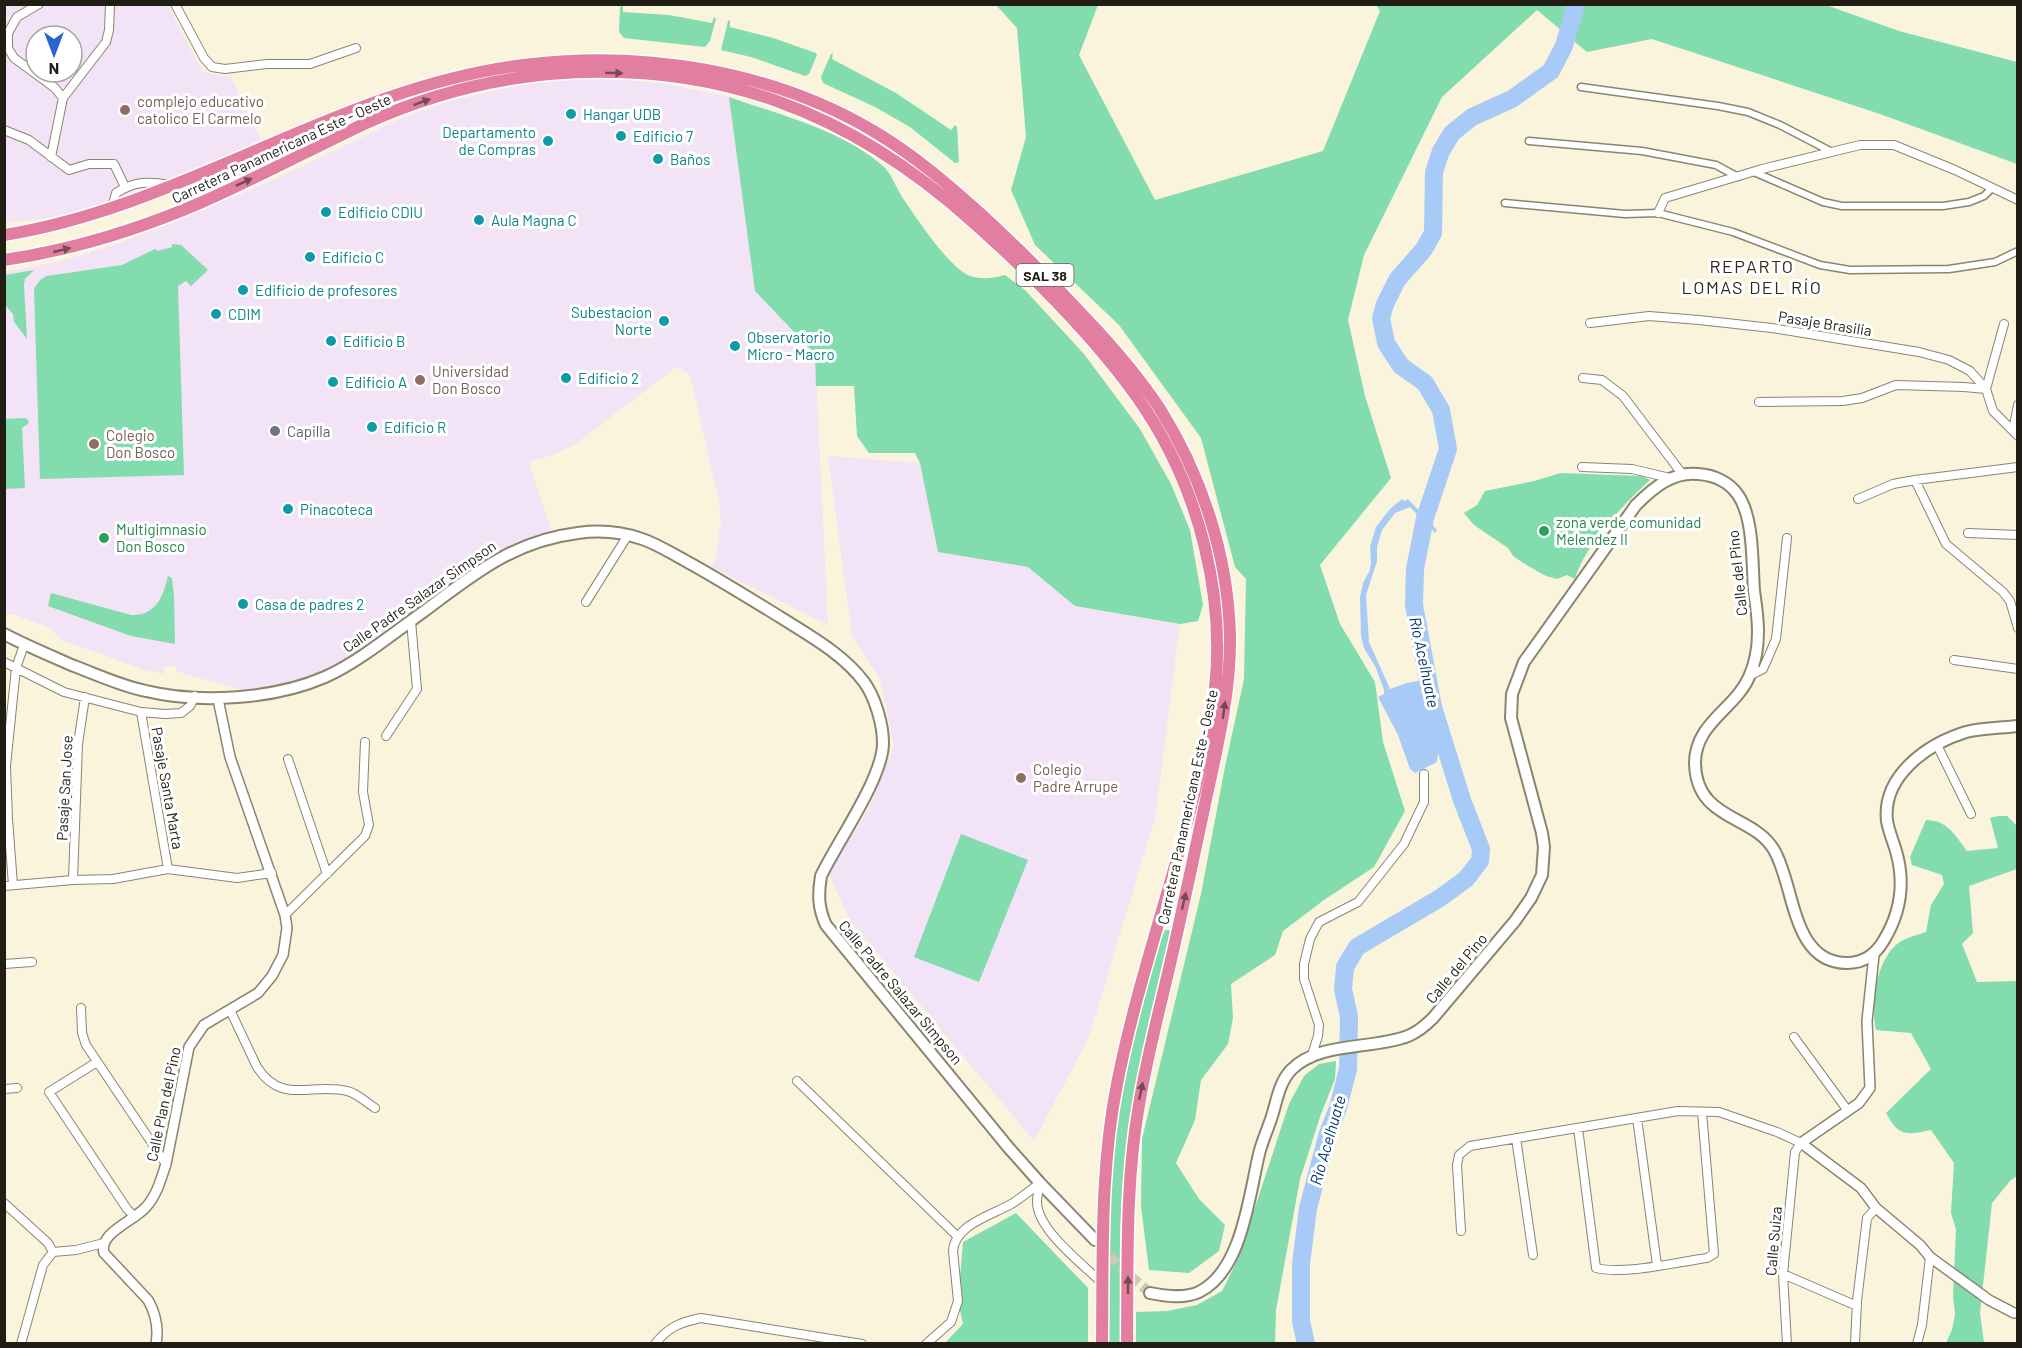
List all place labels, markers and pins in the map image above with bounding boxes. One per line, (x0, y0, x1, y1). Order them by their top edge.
place label: complejo educativo catolico El Carmelo (137, 92, 264, 127)
marker: complejo educativo catolico El Carmelo (118, 103, 132, 117)
place label: Hangar UDB (583, 105, 661, 123)
marker: Hangar UDB (564, 107, 578, 121)
place label: Departamento de Compras (442, 123, 536, 158)
place label: Edificio 7 (633, 127, 693, 145)
marker: Edificio 7 (614, 129, 628, 143)
marker: Departamento de Compras (541, 134, 555, 148)
place label: Baños (670, 150, 710, 168)
marker: Baños (651, 152, 665, 166)
place label: Edificio CDIU (338, 203, 423, 221)
marker: Edificio CDIU (319, 205, 333, 219)
place label: Aula Magna C (491, 211, 577, 229)
marker: Aula Magna C (472, 213, 486, 227)
place label: Edificio C (322, 248, 384, 266)
marker: Edificio C (303, 250, 317, 264)
place label: Edificio de profesores (255, 281, 397, 299)
marker: Edificio de profesores (236, 283, 250, 297)
place label: Subestacion Norte (571, 303, 652, 338)
place label: CDIM (228, 305, 261, 323)
marker: CDIM (209, 307, 223, 321)
marker: Subestacion Norte (657, 314, 671, 328)
place label: Observatorio Micro - Macro (747, 328, 835, 363)
place label: Edificio B (343, 332, 405, 350)
marker: Edificio B (324, 334, 338, 348)
marker: Observatorio Micro - Macro (728, 339, 742, 353)
place label: Universidad Don Bosco (432, 362, 509, 397)
place label: Edificio 2 (578, 369, 639, 387)
marker: Edificio 2 (559, 371, 573, 385)
place label: Edificio A (345, 373, 407, 391)
marker: Universidad Don Bosco (413, 373, 427, 387)
marker: Edificio A (326, 375, 340, 389)
place label: Edificio R (384, 418, 446, 436)
marker: Edificio R (365, 420, 379, 434)
place label: Capilla (287, 422, 330, 440)
marker: Capilla (268, 424, 282, 438)
place label: Colegio Don Bosco (106, 426, 175, 461)
marker: Colegio Don Bosco (87, 437, 101, 451)
place label: Pinacoteca (300, 500, 373, 518)
marker: Pinacoteca (281, 502, 295, 516)
place label: zona verde comunidad Melendez II (1556, 513, 1701, 548)
place label: Multigimnasio Don Bosco (116, 520, 207, 555)
marker: zona verde comunidad Melendez II (1537, 524, 1551, 538)
marker: Multigimnasio Don Bosco (97, 531, 111, 545)
place label: Casa de padres 2 (255, 595, 364, 613)
marker: Casa de padres 2 (236, 597, 250, 611)
place label: Colegio Padre Arrupe (1033, 760, 1118, 795)
marker: Colegio Padre Arrupe (1014, 771, 1028, 785)

